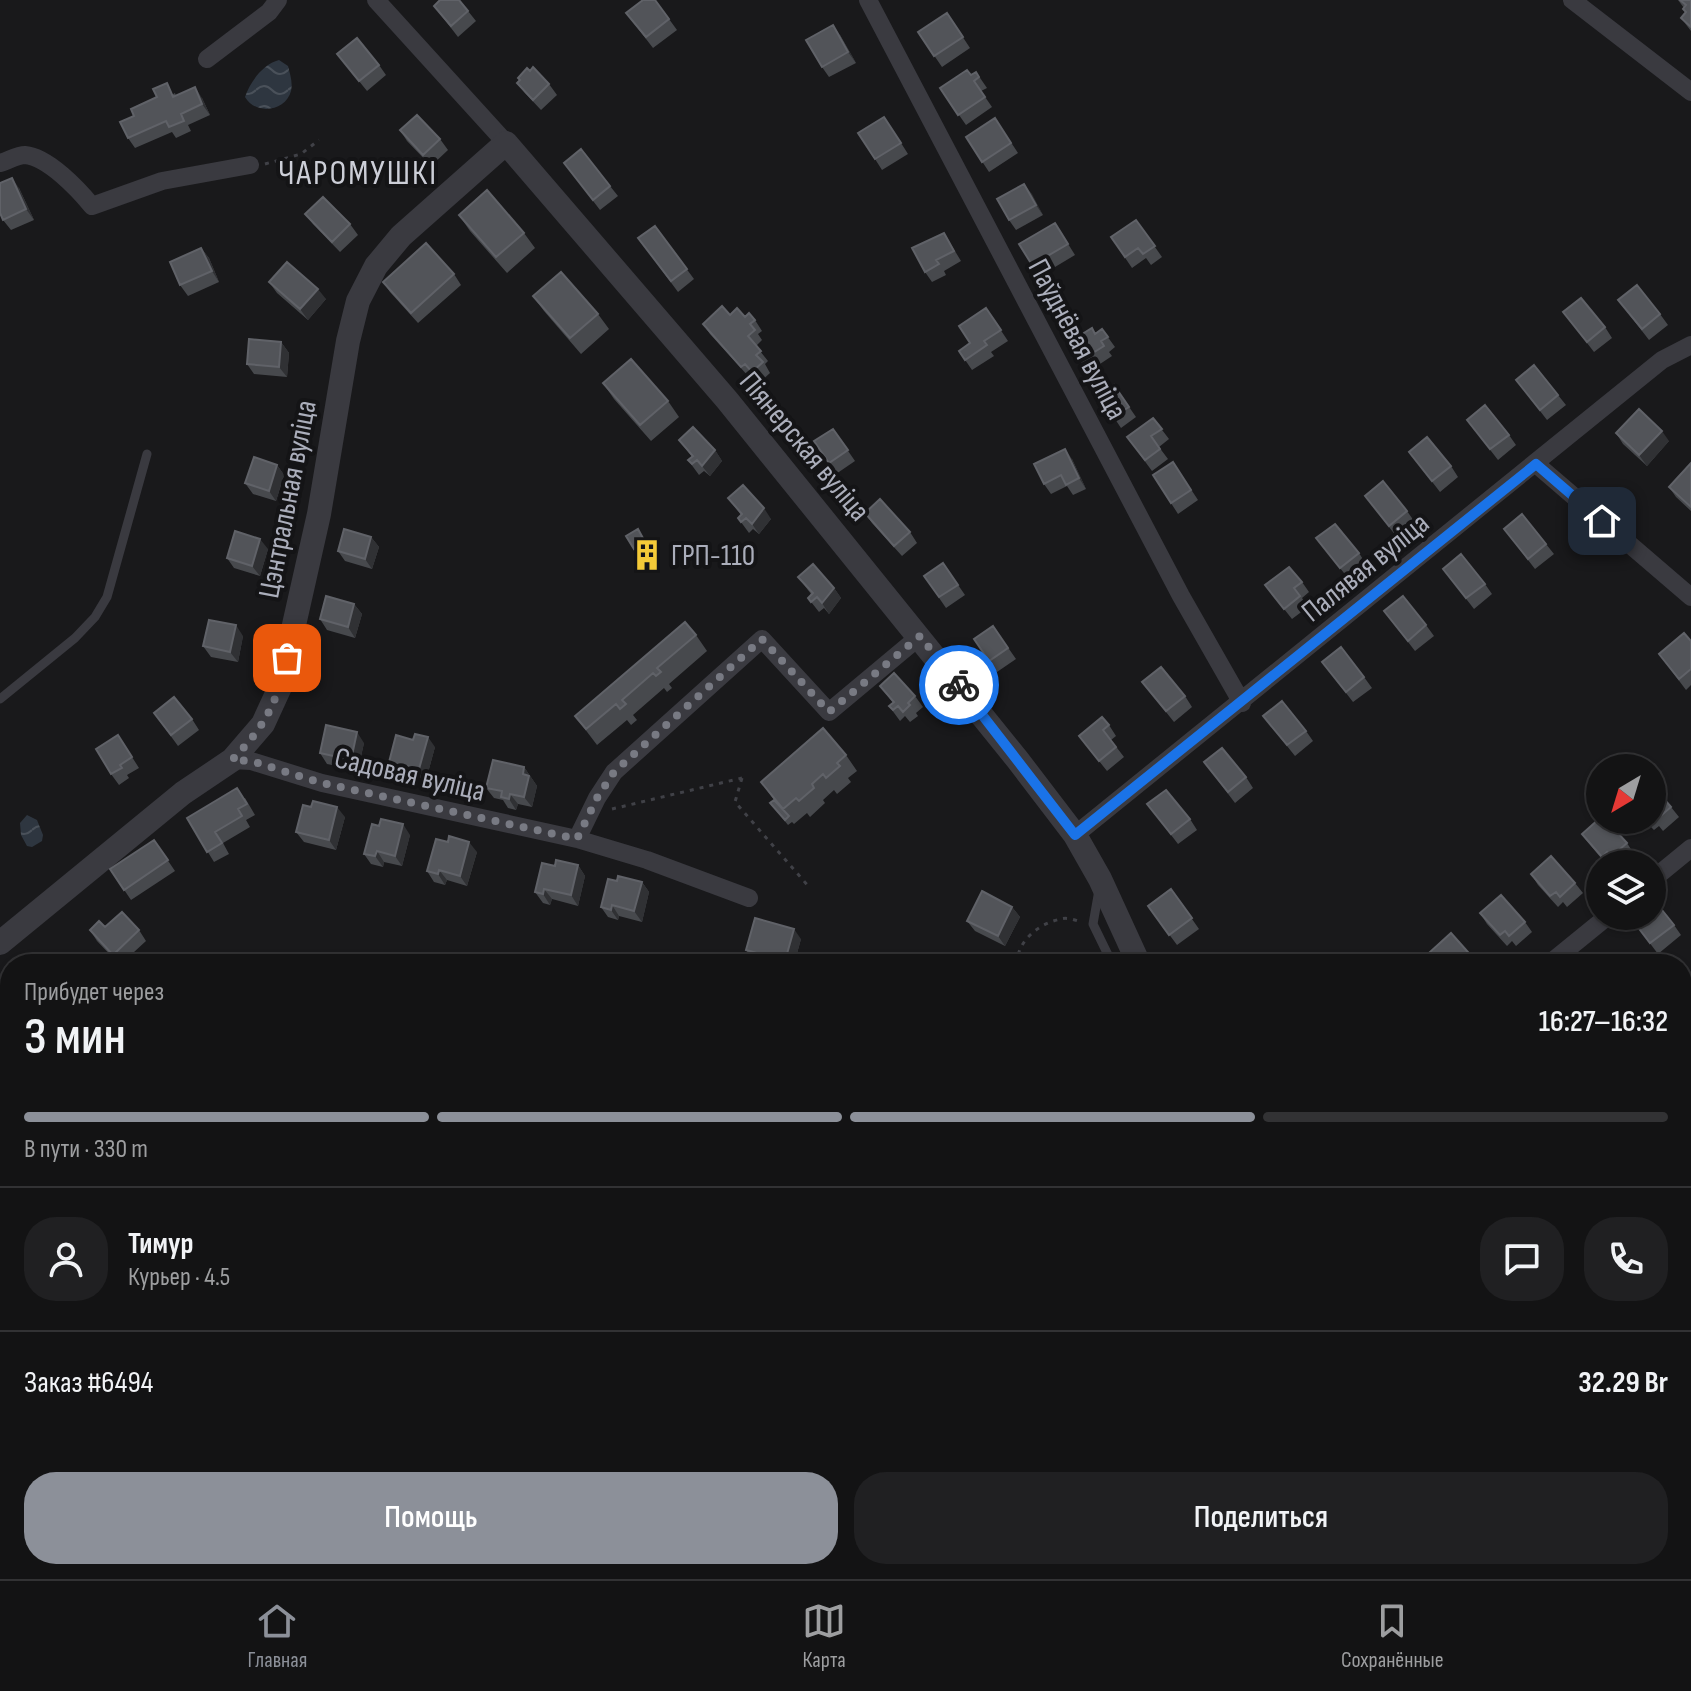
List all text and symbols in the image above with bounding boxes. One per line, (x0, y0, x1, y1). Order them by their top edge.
district label: ЧАРОМУШКІ (278, 153, 438, 194)
street label: Паўднёвая вуліца (1020, 253, 1134, 426)
street label: Піянерская вуліца (731, 365, 877, 529)
street label: Цэнтральная вуліца (251, 397, 325, 601)
pin (1568, 487, 1636, 555)
icon: home (1580, 499, 1624, 543)
street label: Палявая вуліца (1295, 506, 1437, 630)
building icon: ГРП-110 (630, 538, 664, 572)
place label: ГРП-110 (671, 538, 755, 574)
pin (253, 624, 321, 692)
icon: bag (265, 636, 309, 680)
courier (919, 645, 999, 725)
icon: bike (937, 663, 981, 707)
street label: Садовая вуліца (331, 740, 488, 810)
north arrow (1586, 754, 1666, 834)
map controls (1586, 754, 1666, 930)
button: layers (1586, 850, 1666, 930)
text: Прибудет через (24, 977, 164, 1008)
text: 16:27–16:32 (1539, 1004, 1668, 1040)
text: 3 мин (24, 1006, 126, 1069)
text: В пути · 330 m (24, 1134, 148, 1165)
button: person (24, 1217, 108, 1301)
button: chat (1480, 1217, 1564, 1301)
button: phone (1584, 1217, 1668, 1301)
text: Тимур (128, 1226, 193, 1262)
text: Курьер · 4.5 (128, 1262, 230, 1293)
text: Заказ #6494 (24, 1365, 153, 1401)
text: 32.29 Br (1578, 1365, 1668, 1401)
button: Помощь (24, 1472, 838, 1564)
button: Поделиться (854, 1472, 1668, 1564)
tab: Главная (247, 1599, 307, 1674)
tab: Карта (802, 1599, 846, 1674)
tab: Сохранённые (1341, 1599, 1444, 1674)

